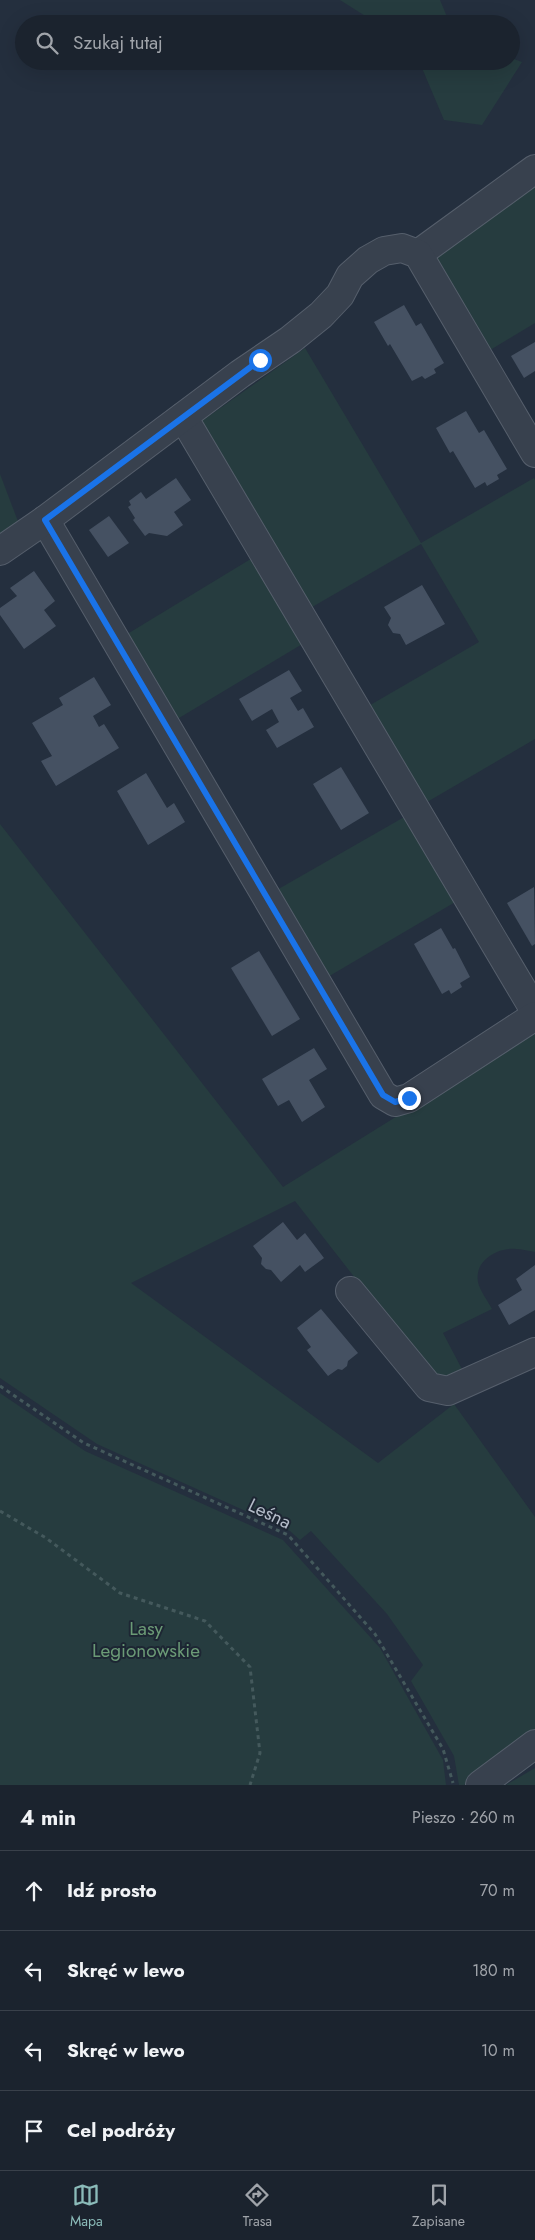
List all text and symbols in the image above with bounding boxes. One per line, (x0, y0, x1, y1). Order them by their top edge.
search box (15, 15, 520, 70)
icon: search (33, 29, 61, 57)
text: Szukaj tutaj (73, 29, 163, 56)
route start (249, 349, 272, 372)
route end (398, 1087, 421, 1110)
street label: Leśna (244, 1491, 296, 1535)
park label: Lasy Legionowskie (92, 1615, 200, 1664)
text: 4 min (20, 1803, 76, 1833)
text: Pieszo · 260 m (412, 1806, 515, 1829)
icon: ahead (20, 1877, 48, 1905)
text: Idź prosto (67, 1877, 157, 1904)
text: 70 m (480, 1879, 515, 1902)
icon: left (20, 1957, 48, 1985)
text: Skręć w lewo (67, 1957, 185, 1984)
text: 180 m (472, 1959, 515, 1982)
icon: left (20, 2037, 48, 2065)
text: Skręć w lewo (67, 2037, 185, 2064)
text: 10 m (481, 2039, 515, 2062)
icon: arrive (20, 2117, 48, 2145)
text: Cel podróży (67, 2117, 175, 2144)
tab: Mapa (70, 2181, 103, 2231)
tab: Trasa (243, 2181, 272, 2231)
tab: Zapisane (412, 2181, 465, 2231)

